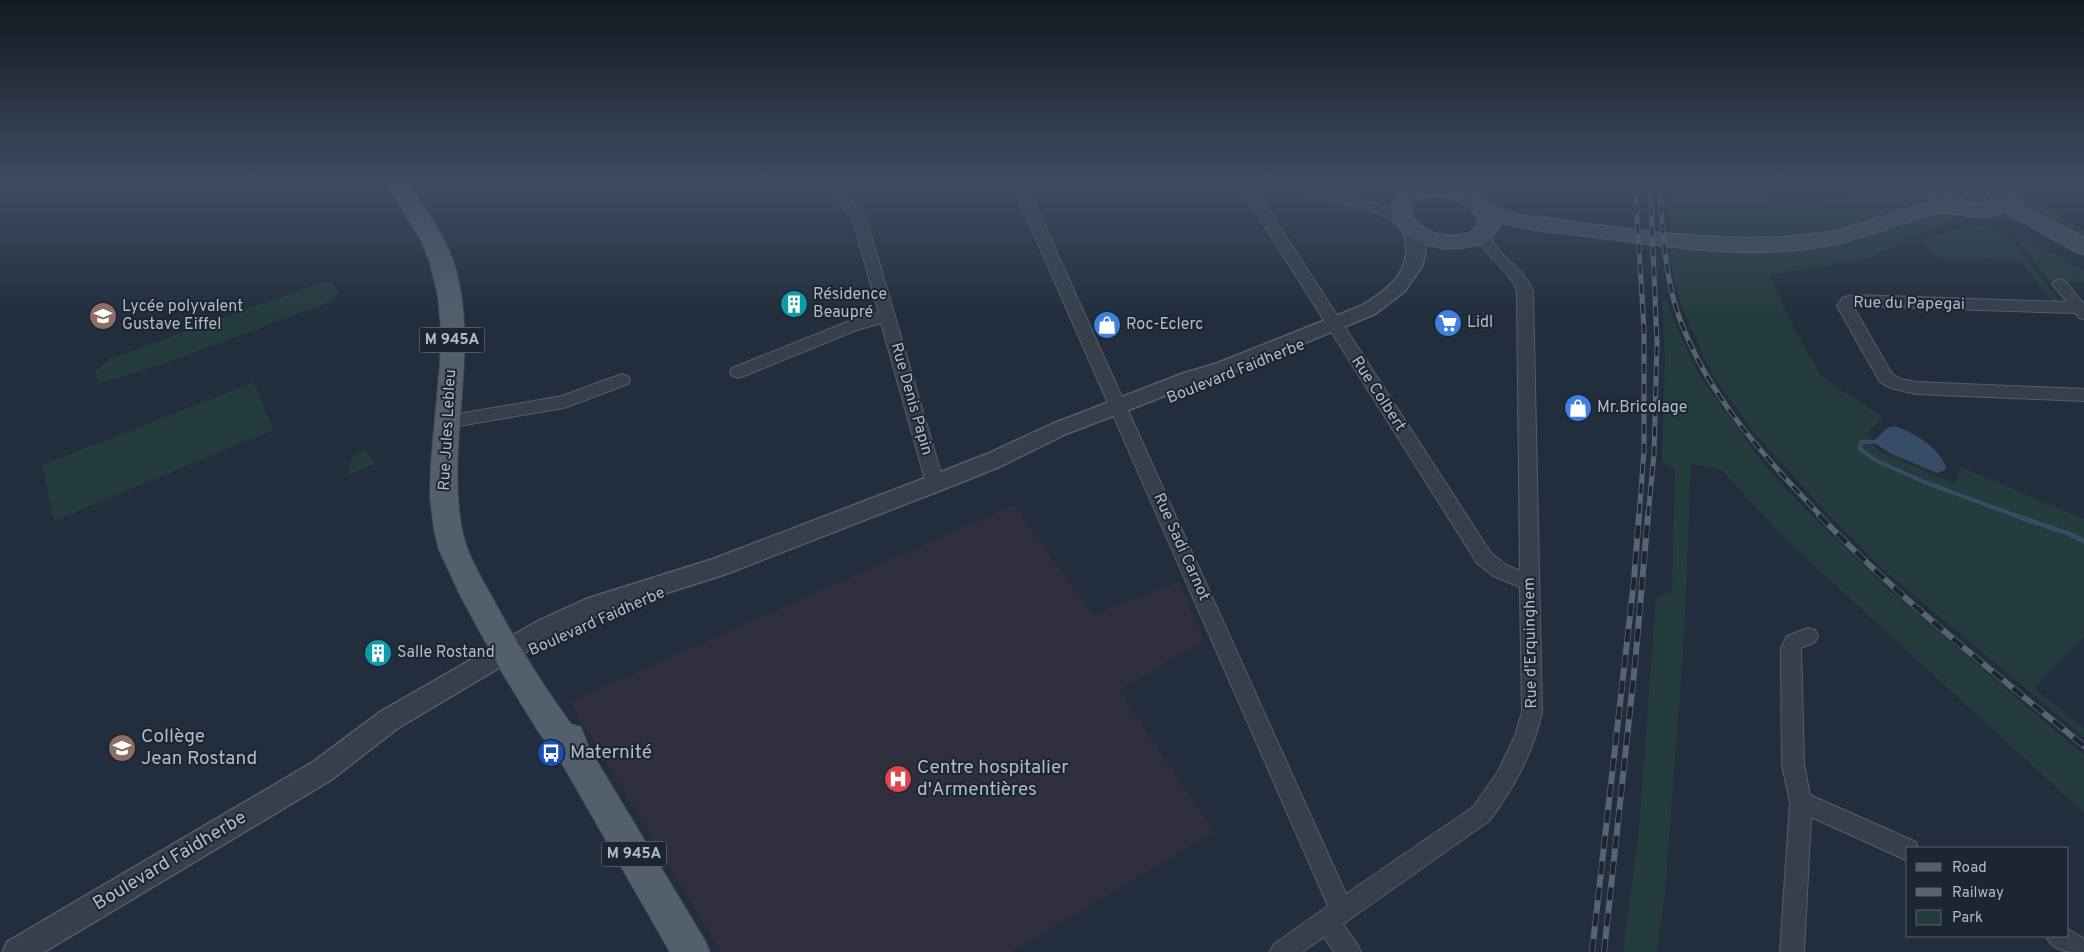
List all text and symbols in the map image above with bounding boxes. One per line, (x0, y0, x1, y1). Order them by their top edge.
place label: Résidence Beaupré (813, 285, 887, 323)
building icon: Résidence Beaupré (779, 289, 809, 319)
street label: Rue du Papegai (1853, 293, 1965, 315)
place label: Lycée polyvalent Gustave Eiffel (122, 297, 243, 335)
school or university icon: Lycée polyvalent Gustave Eiffel (88, 301, 118, 331)
supermarket icon: Lidl (1433, 308, 1463, 338)
shop icon: Roc-Eclerc (1092, 310, 1122, 340)
place label: Lidl (1467, 313, 1493, 333)
place label: Roc-Eclerc (1126, 315, 1203, 335)
road number: M 945A (420, 328, 484, 352)
street label: Boulevard Faidherbe (1164, 335, 1308, 409)
street label: Rue Denis Papin (885, 340, 937, 458)
street label: Rue Colbert (1346, 353, 1410, 435)
street label: Rue Jules Lebleu (435, 369, 461, 491)
shop icon: Mr.Bricolage (1563, 393, 1593, 423)
place label: Mr.Bricolage (1597, 398, 1687, 418)
street label: Rue Sadi Carnot (1148, 490, 1214, 604)
street label: Rue d'Erquinghem (1520, 577, 1542, 709)
street label: Boulevard Faidherbe (526, 583, 668, 661)
building icon: Salle Rostand (363, 638, 393, 668)
place label: Salle Rostand (397, 643, 495, 663)
place label: Collège Jean Rostand (141, 725, 257, 771)
school or university icon: Collège Jean Rostand (107, 733, 137, 763)
bus stop icon: Maternité (536, 738, 566, 768)
place label: Maternité (570, 741, 652, 765)
place label: Centre hospitalier d'Armentières (917, 756, 1069, 802)
hospital icon: Centre hospitalier d'Armentières (883, 764, 913, 794)
street label: Boulevard Faidherbe (89, 806, 251, 916)
road number: M 945A (602, 842, 666, 866)
legend (1906, 847, 2069, 937)
text: Road (1952, 859, 1987, 878)
text: Railway (1952, 884, 2004, 903)
text: Park (1952, 909, 1983, 928)

